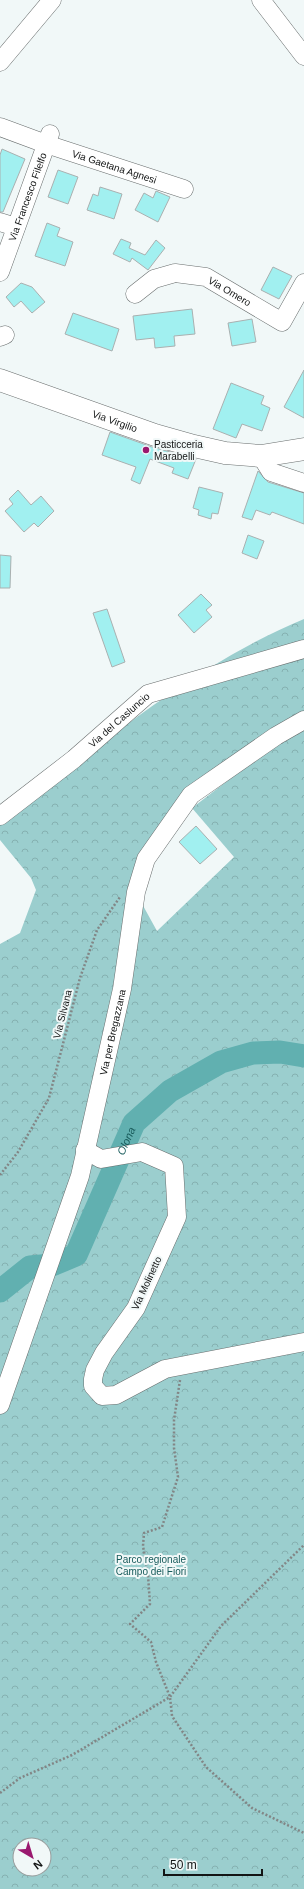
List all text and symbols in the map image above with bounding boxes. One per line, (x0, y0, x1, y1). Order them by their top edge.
street label: Via Gaetana Agnesi (71, 148, 158, 186)
street label: Via Francesco Filelfo (7, 151, 49, 243)
street label: Via Omero (206, 275, 253, 309)
street label: Via Virgilio (91, 408, 139, 434)
place label: Pasticceria Marabelli (154, 439, 203, 462)
marker: Pasticceria Marabelli (141, 445, 151, 455)
street label: Via del Casluncio (86, 690, 152, 750)
street label: Via Silvana (51, 988, 74, 1040)
street label: Via per Bregazzana (98, 988, 128, 1076)
water label: Olona (115, 1125, 137, 1157)
street label: Via Molinetto (129, 1254, 164, 1312)
park label: Parco regionale Campo dei Fiori (116, 1554, 186, 1577)
north arrow (12, 1837, 52, 1877)
scale bar (164, 1851, 262, 1877)
text: N (31, 1858, 45, 1872)
text: 50 m (170, 1858, 197, 1872)

